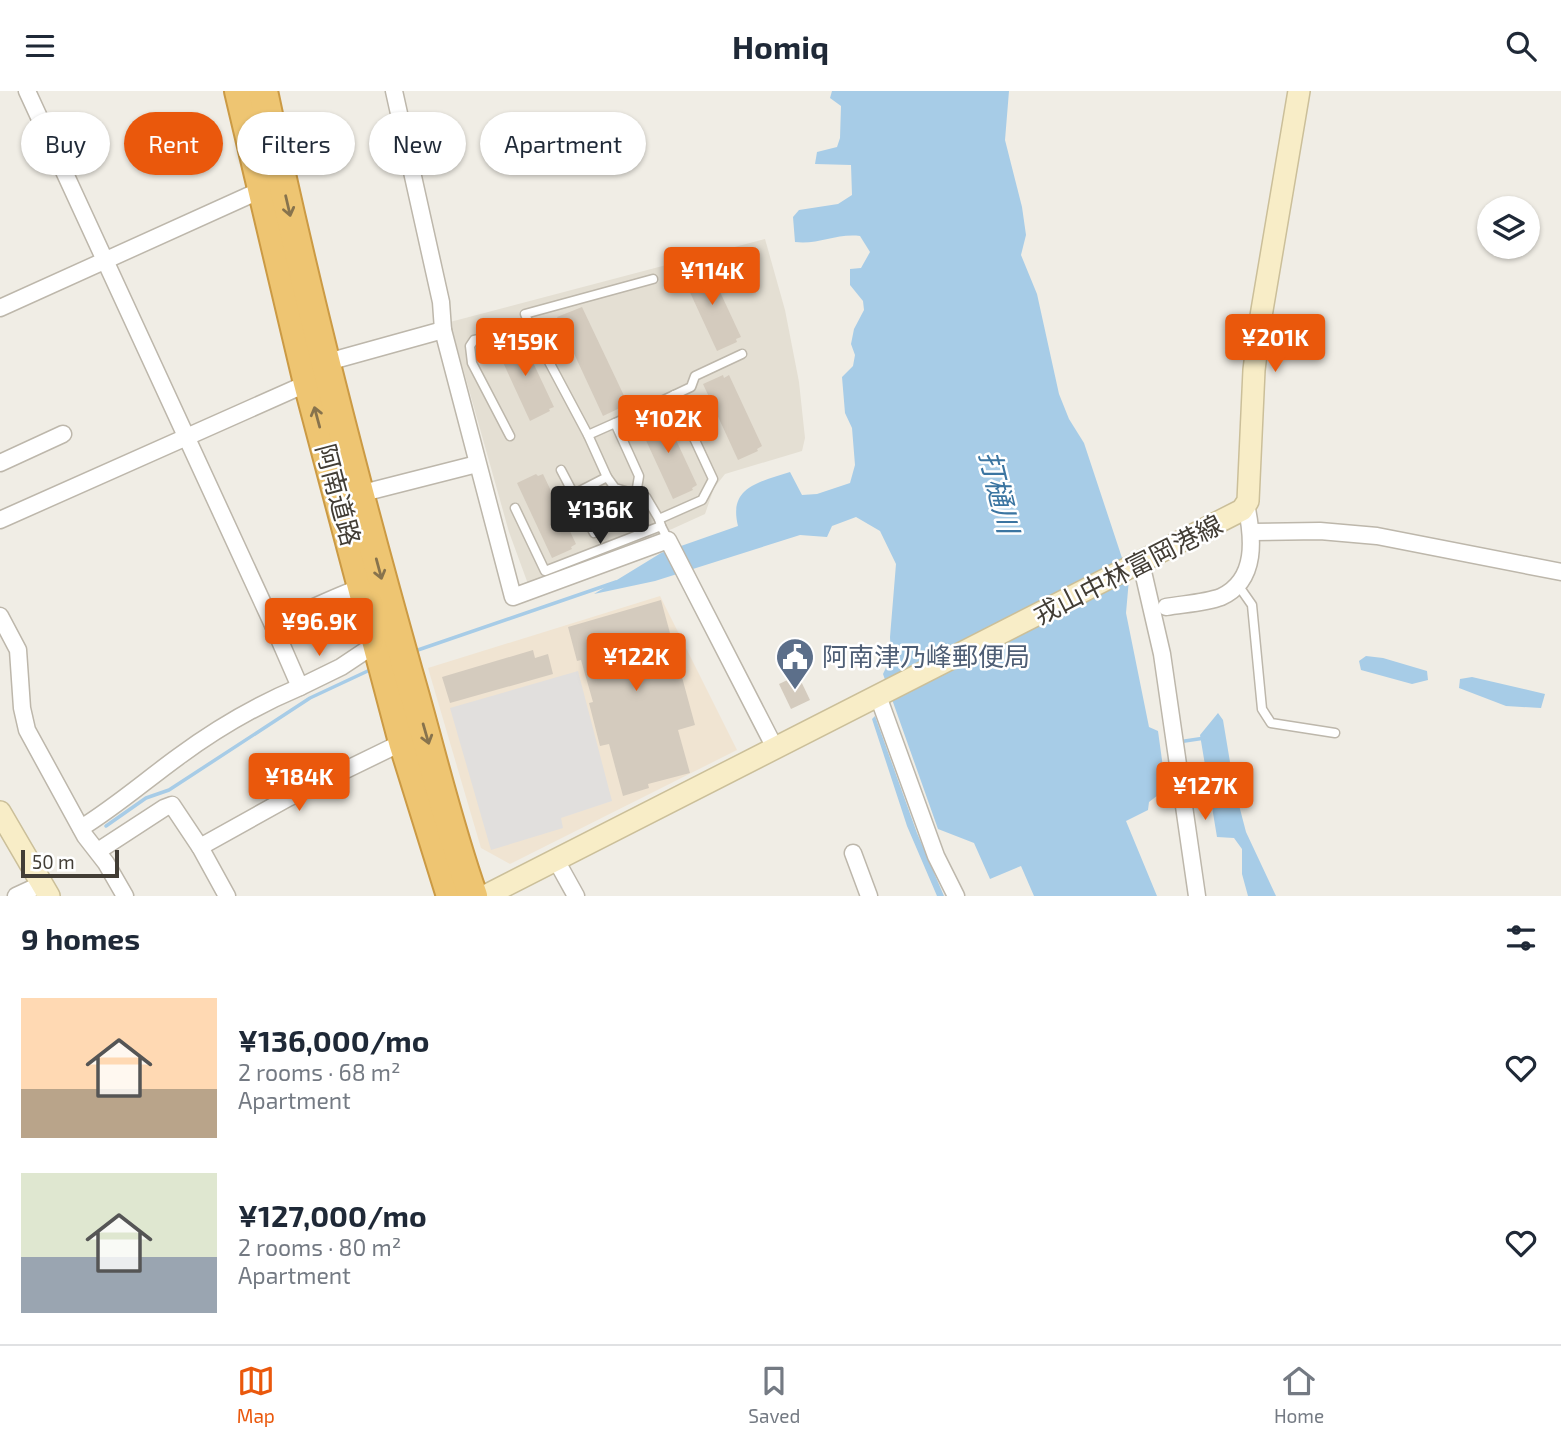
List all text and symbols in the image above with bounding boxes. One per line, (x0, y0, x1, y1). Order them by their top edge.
icon: menu (21, 27, 59, 65)
text: Homiq (732, 27, 829, 65)
icon: search (1502, 27, 1540, 65)
chip: Buy (21, 112, 110, 175)
chip: Rent (124, 112, 223, 175)
chip: Filters (237, 112, 355, 175)
chip: New (369, 112, 466, 175)
chip: Apartment (480, 112, 646, 175)
one-way arrow (282, 194, 295, 216)
map controls (1477, 196, 1540, 259)
button: layers (1477, 196, 1540, 259)
pin: ¥114K (663, 247, 761, 307)
text: ¥114K (680, 256, 744, 284)
pin: ¥201K (1226, 315, 1324, 374)
pin: ¥159K (476, 319, 574, 378)
text: ¥201K (1241, 323, 1309, 351)
text: ¥159K (492, 327, 558, 355)
pin: ¥102K (619, 395, 717, 455)
text: ¥102K (634, 404, 702, 432)
one-way arrow (310, 406, 323, 429)
street label: 阿南道路 (311, 440, 368, 549)
water label: 打樋川 (973, 447, 1027, 540)
pin: ¥136K (551, 487, 649, 546)
text: ¥136K (567, 495, 633, 523)
street label: 戎山中林富岡港線 (1028, 508, 1227, 630)
one-way arrow (374, 557, 387, 579)
pin: ¥96.9K (262, 599, 376, 658)
text: ¥96.9K (281, 607, 357, 635)
pin: ¥122K (587, 633, 685, 693)
public building icon: 阿南津乃峰郵便局 (774, 636, 816, 691)
place label: 阿南津乃峰郵便局 (822, 640, 1030, 671)
text: ¥122K (603, 642, 669, 670)
one-way arrow (420, 723, 433, 745)
pin: ¥184K (250, 753, 348, 813)
text: ¥184K (265, 762, 333, 790)
pin: ¥127K (1156, 763, 1254, 822)
text: ¥127K (1172, 771, 1238, 799)
scale bar (21, 847, 119, 879)
text: 50 m (32, 850, 75, 873)
icon: filters (1502, 919, 1540, 957)
text: 9 homes (21, 920, 140, 956)
text: ¥136,000/mo (238, 1022, 429, 1058)
icon: home (77, 1026, 161, 1110)
icon: heart (1502, 1049, 1540, 1087)
text: 2 rooms · 68 m² (238, 1058, 401, 1086)
text: Apartment (238, 1086, 351, 1114)
text: ¥127,000/mo (238, 1197, 427, 1233)
icon: home (77, 1201, 161, 1285)
icon: heart (1502, 1224, 1540, 1262)
text: 2 rooms · 80 m² (238, 1233, 401, 1261)
text: Apartment (238, 1261, 351, 1289)
tab: Map (237, 1362, 275, 1427)
tab: Saved (748, 1362, 800, 1427)
tab: Home (1274, 1362, 1324, 1427)

